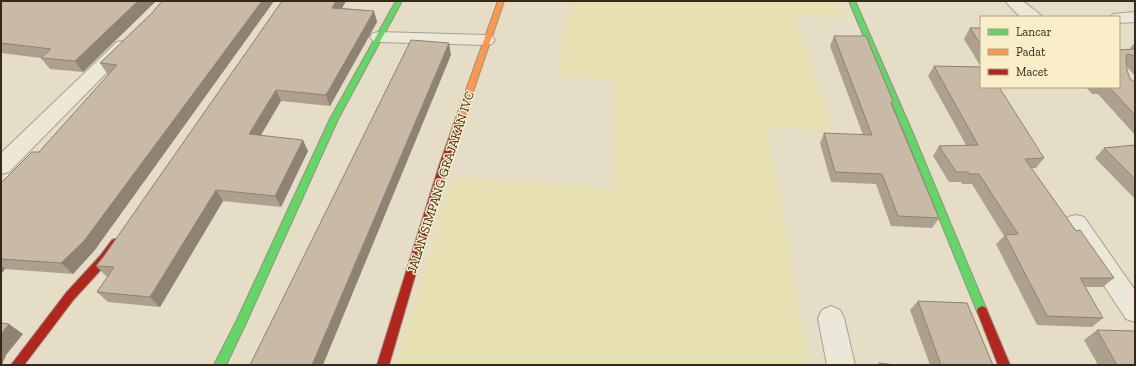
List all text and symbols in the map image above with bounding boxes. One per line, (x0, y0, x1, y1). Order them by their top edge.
legend (980, 16, 1120, 88)
text: Lancar (1016, 25, 1052, 39)
text: Padat (1016, 45, 1046, 59)
text: Macet (1016, 65, 1048, 79)
street label: JALAN SIMPANG GRAJAKAN IVC (404, 89, 477, 275)

